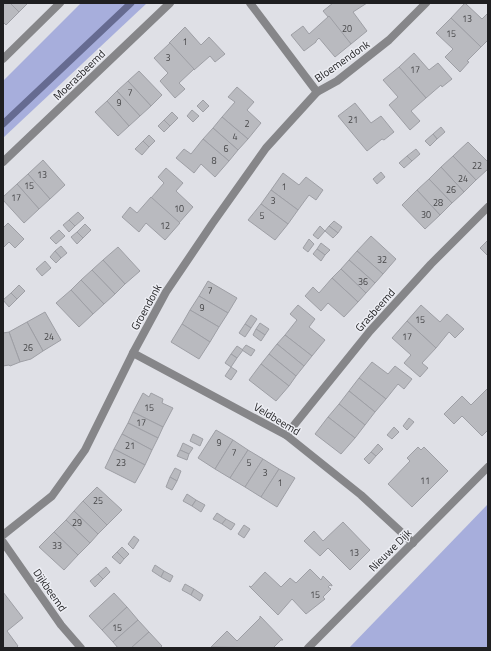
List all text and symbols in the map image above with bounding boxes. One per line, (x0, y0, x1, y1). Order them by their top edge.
house number: 13 (462, 12, 472, 25)
house number: 20 (342, 22, 352, 35)
house number: 15 (446, 27, 456, 40)
house number: 1 (182, 35, 188, 48)
street label: Bloemendonk (311, 36, 373, 86)
street label: Moerasbeemd (49, 46, 109, 104)
house number: 3 (165, 51, 171, 64)
house number: 17 (410, 63, 420, 76)
house number: 7 (127, 86, 133, 99)
house number: 9 (116, 96, 122, 109)
house number: 21 (348, 113, 358, 126)
house number: 2 (244, 117, 250, 130)
house number: 4 (232, 130, 238, 143)
house number: 6 (223, 142, 229, 155)
house number: 8 (211, 154, 217, 167)
house number: 22 (472, 159, 482, 172)
house number: 13 (37, 168, 47, 181)
house number: 24 (458, 172, 468, 185)
house number: 15 (24, 179, 34, 192)
house number: 1 (281, 180, 287, 193)
house number: 26 (446, 183, 456, 196)
house number: 17 (11, 191, 21, 204)
house number: 3 (270, 194, 276, 207)
house number: 28 (433, 196, 443, 209)
house number: 10 (174, 202, 184, 215)
house number: 30 (421, 208, 431, 221)
house number: 5 (259, 209, 265, 222)
house number: 12 (160, 219, 170, 232)
house number: 32 (377, 253, 387, 266)
house number: 36 (358, 275, 368, 288)
street label: Groendonk (127, 280, 166, 333)
house number: 7 (207, 284, 213, 297)
street label: Grasbeemd (351, 285, 399, 335)
house number: 9 (199, 301, 205, 314)
house number: 15 (415, 313, 425, 326)
house number: 24 (44, 330, 54, 343)
house number: 17 (402, 330, 412, 343)
house number: 26 (23, 341, 33, 354)
street label: Veldbeemd (251, 399, 304, 439)
house number: 15 (144, 401, 154, 414)
house number: 17 (136, 416, 146, 429)
house number: 9 (216, 436, 222, 449)
house number: 21 (125, 439, 135, 452)
house number: 7 (231, 446, 237, 459)
house number: 23 (116, 456, 126, 469)
house number: 5 (246, 456, 252, 469)
house number: 3 (262, 466, 268, 479)
house number: 11 (420, 474, 430, 487)
house number: 1 (277, 476, 283, 489)
house number: 25 (93, 494, 103, 507)
house number: 29 (72, 516, 82, 529)
street label: Nieuwe Dijk (365, 524, 416, 575)
house number: 33 (52, 539, 62, 552)
house number: 13 (349, 546, 359, 559)
street label: Dijkbeemd (29, 565, 71, 615)
house number: 15 (310, 588, 320, 601)
house number: 15 (112, 621, 122, 634)

